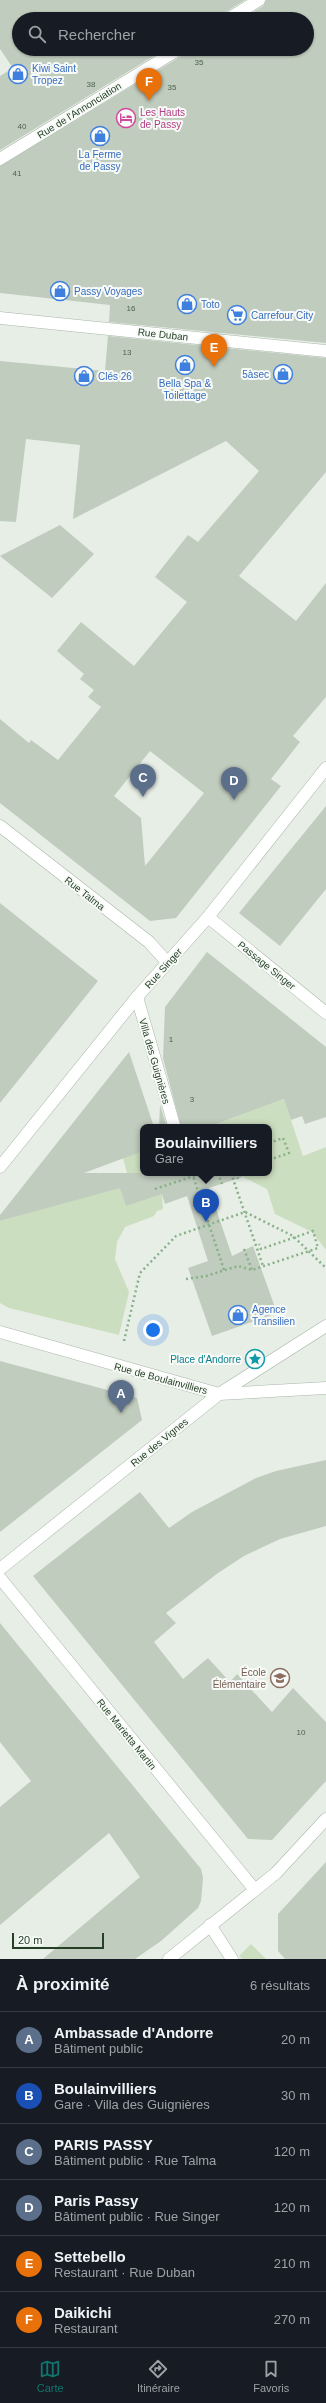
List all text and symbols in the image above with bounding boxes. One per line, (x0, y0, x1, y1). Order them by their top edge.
search box (12, 12, 314, 56)
icon: search (26, 23, 48, 45)
text: Rechercher (58, 26, 136, 43)
house number: 35 (195, 58, 204, 67)
shop icon: Kiwi Saint Tropez (7, 63, 29, 85)
place label: Kiwi Saint Tropez (32, 63, 76, 86)
pin: F (136, 68, 162, 101)
street label: Rue de l'Annonciation (35, 80, 123, 141)
house number: 38 (87, 80, 96, 89)
house number: 35 (168, 83, 177, 92)
hotel icon: Les Hauts de Passy (115, 107, 137, 129)
place label: Les Hauts de Passy (140, 107, 185, 130)
house number: 40 (18, 122, 27, 131)
shop icon: La Ferme de Passy (89, 125, 111, 147)
place label: La Ferme de Passy (79, 149, 122, 172)
house number: 41 (13, 169, 22, 178)
shop icon: Passy Voyages (49, 280, 71, 302)
place label: Passy Voyages (74, 286, 142, 297)
shop icon: Toto (176, 293, 198, 315)
place label: Toto (201, 299, 220, 310)
house number: 16 (127, 304, 136, 313)
supermarket icon: Carrefour City (226, 304, 248, 326)
place label: Carrefour City (251, 310, 313, 321)
street label: Rue Duban (137, 326, 189, 343)
pin: E (201, 334, 227, 367)
house number: 13 (123, 348, 132, 357)
shop icon: Bella Spa & Toilettage (174, 354, 196, 376)
shop icon: 5àsec (272, 363, 294, 385)
shop icon: Clés 26 (73, 365, 95, 387)
place label: 5àsec (242, 369, 269, 380)
place label: Clés 26 (98, 371, 132, 382)
place label: Bella Spa & Toilettage (159, 378, 211, 401)
pin: C (130, 764, 156, 797)
pin: D (221, 767, 247, 800)
street label: Rue Talma (63, 874, 107, 913)
street label: Passage Singer (236, 939, 298, 992)
street label: Rue Singer (143, 946, 185, 991)
street label: Villa des Guignières (137, 1017, 172, 1105)
house number: 1 (169, 1035, 174, 1044)
house number: 3 (190, 1095, 195, 1104)
popup (140, 1124, 272, 1176)
text: Boulainvilliers (155, 1134, 257, 1151)
text: Gare (155, 1151, 184, 1166)
pin: B (193, 1189, 219, 1222)
shop icon: Agence Transilien (227, 1304, 249, 1326)
place label: Agence Transilien (252, 1304, 295, 1327)
your location (143, 1320, 163, 1340)
place icon: Place d'Andorre (244, 1348, 266, 1370)
place label: Place d'Andorre (170, 1354, 241, 1365)
street label: Rue de Boulainvilliers (113, 1361, 209, 1396)
pin: A (108, 1380, 134, 1413)
street label: Rue des Vignes (128, 1416, 190, 1469)
place label: École Élémentaire (213, 1666, 266, 1690)
school or university icon: École Élémentaire (269, 1667, 291, 1689)
street label: Rue Marietta Martin (95, 1697, 159, 1772)
house number: 10 (297, 1728, 306, 1737)
scale bar (12, 1931, 104, 1950)
text: 20 m (18, 1934, 42, 1946)
text: À proximité (16, 1975, 110, 1994)
text: 6 résultats (250, 1978, 310, 1993)
text: Ambassade d'Andorre (54, 2024, 213, 2041)
text: A (24, 2032, 34, 2047)
text: 20 m (281, 2032, 310, 2047)
text: Bâtiment public (54, 2041, 143, 2056)
text: Boulainvilliers (54, 2080, 157, 2097)
text: B (24, 2088, 34, 2103)
text: 30 m (281, 2088, 310, 2103)
text: Gare · Villa des Guignières (54, 2097, 210, 2112)
text: PARIS PASSY (54, 2136, 153, 2153)
text: C (24, 2144, 34, 2159)
text: 120 m (274, 2144, 310, 2159)
text: Bâtiment public · Rue Talma (54, 2153, 216, 2168)
text: Paris Passy (54, 2192, 138, 2209)
text: D (24, 2200, 34, 2215)
text: 120 m (274, 2200, 310, 2215)
text: Bâtiment public · Rue Singer (54, 2209, 219, 2224)
text: Settebello (54, 2248, 126, 2265)
text: E (25, 2256, 33, 2271)
text: 210 m (274, 2256, 310, 2271)
text: Restaurant · Rue Duban (54, 2265, 195, 2280)
text: Daikichi (54, 2304, 112, 2321)
text: F (25, 2312, 33, 2327)
text: 270 m (274, 2312, 310, 2327)
text: Restaurant (54, 2321, 118, 2336)
tab: Carte (37, 2358, 64, 2394)
tab: Itinéraire (137, 2358, 180, 2394)
tab: Favoris (253, 2358, 289, 2394)

